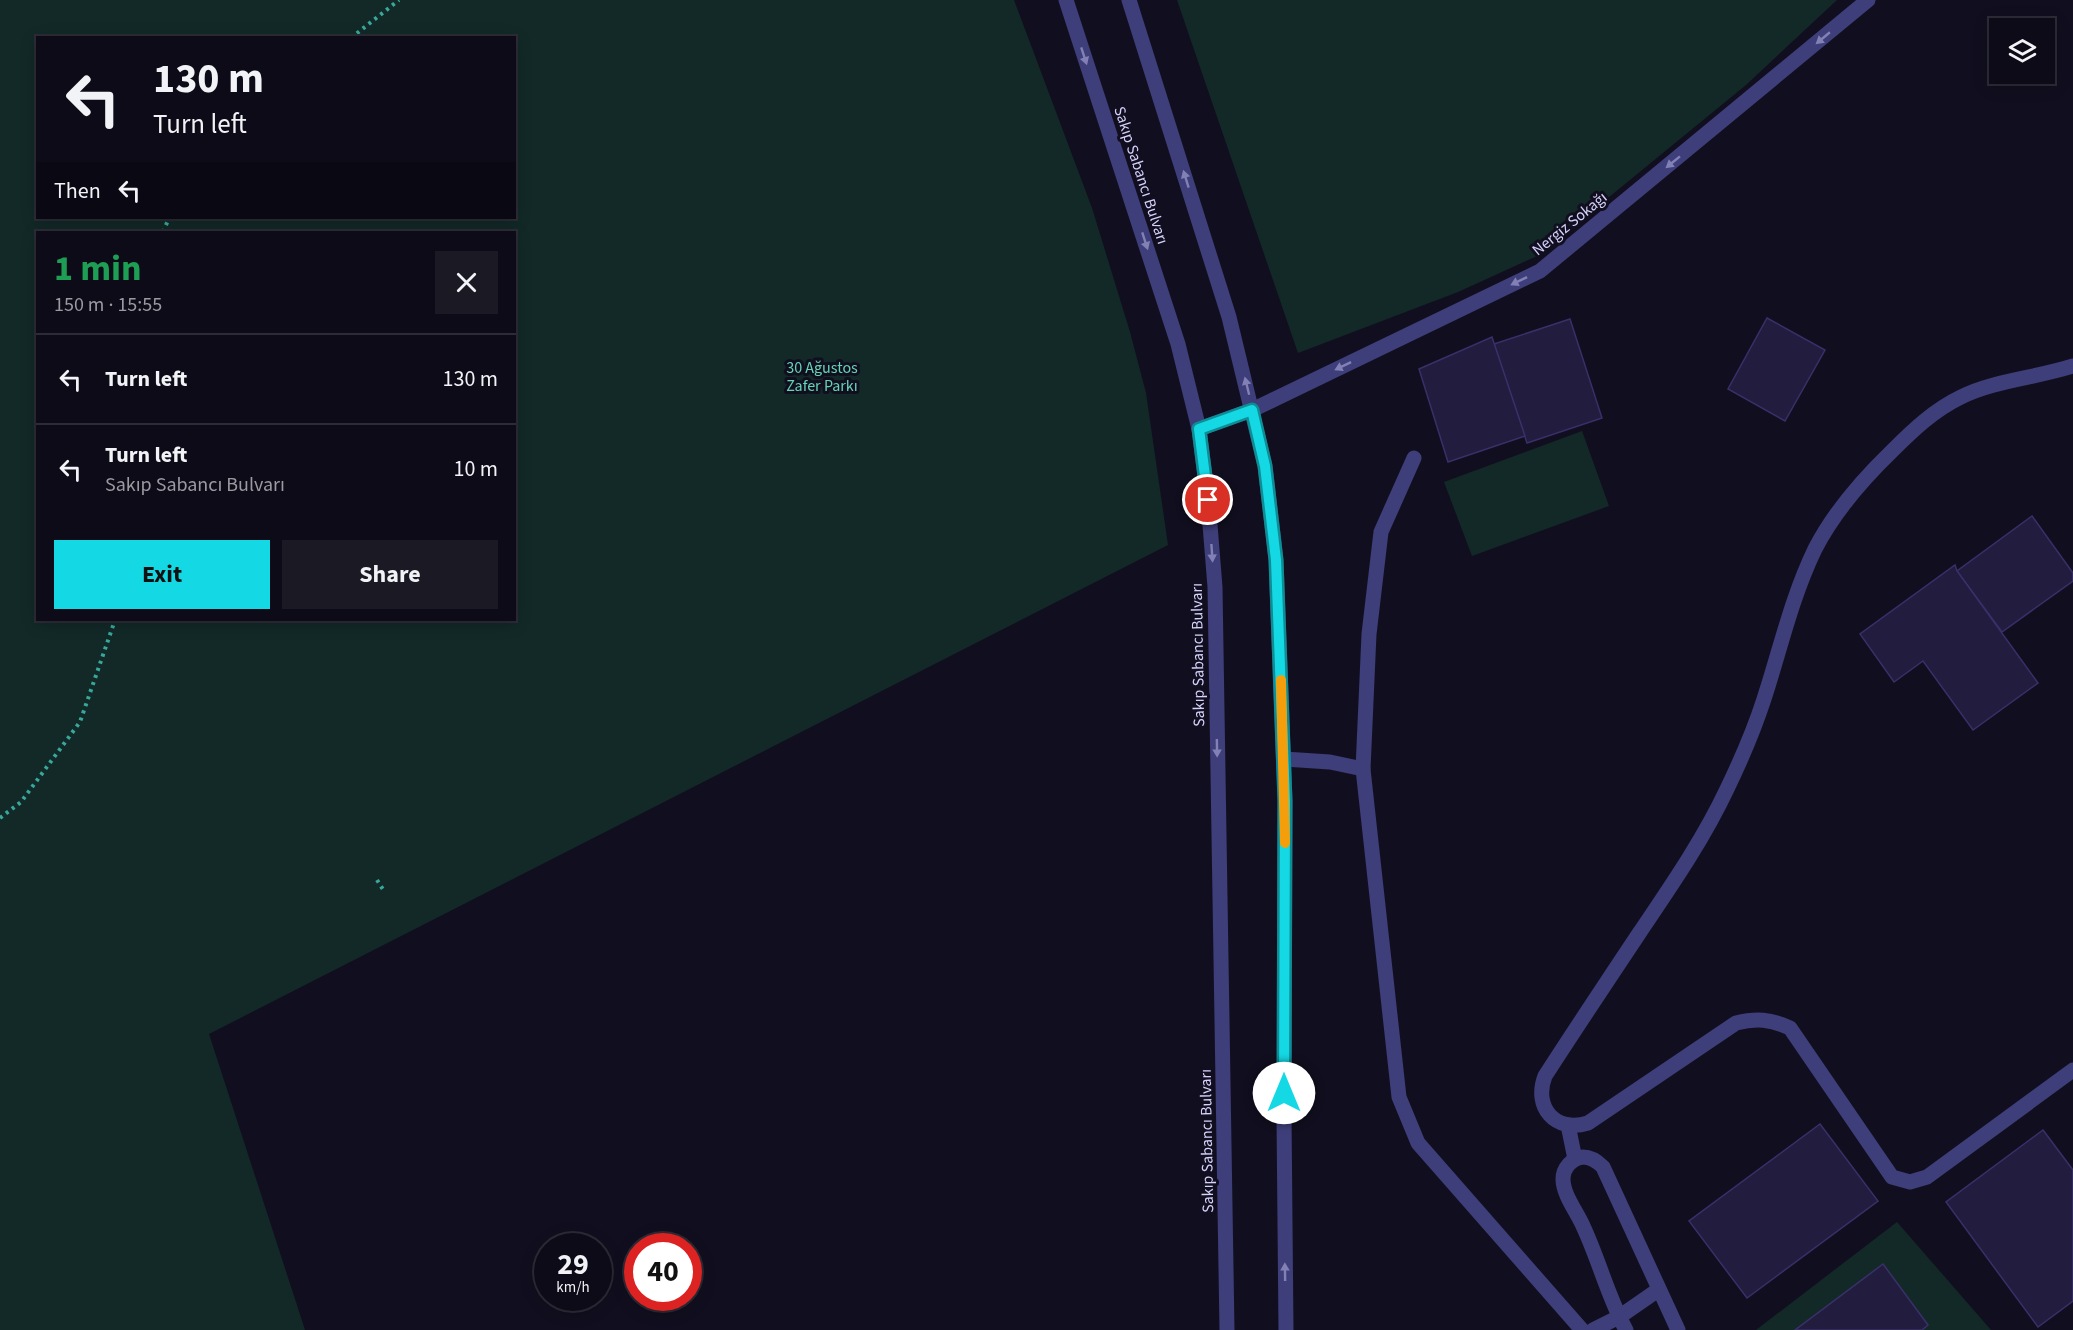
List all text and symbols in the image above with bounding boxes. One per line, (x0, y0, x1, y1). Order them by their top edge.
map controls (1989, 18, 2055, 84)
button: layers (1989, 18, 2055, 84)
one-way arrow (1816, 31, 1831, 44)
one-way arrow (1080, 47, 1089, 65)
text: 130 m (153, 49, 264, 109)
icon: left (54, 60, 132, 138)
street label: Sakıp Sabancı Bulvarı (1108, 103, 1174, 247)
text: Turn left (153, 105, 247, 144)
one-way arrow (1665, 155, 1680, 167)
one-way arrow (1180, 170, 1190, 188)
icon: left (113, 174, 146, 207)
text: Then (54, 175, 101, 207)
street label: Nergiz Sokağı (1527, 187, 1612, 261)
one-way arrow (1140, 232, 1150, 250)
text: 1 min (54, 243, 142, 294)
button: close (435, 251, 498, 314)
one-way arrow (1510, 276, 1528, 286)
text: 150 m · 15:55 (54, 291, 162, 319)
park label: 30 Ağustos Zafer Parkı (786, 357, 858, 397)
one-way arrow (1335, 361, 1352, 371)
icon: left (54, 363, 87, 396)
text: Turn left (105, 363, 187, 395)
text: 130 m (443, 363, 498, 395)
one-way arrow (1241, 377, 1251, 396)
text: Turn left (105, 439, 187, 471)
icon: left (54, 453, 87, 486)
text: 10 m (453, 453, 498, 485)
text: Sakıp Sabancı Bulvarı (105, 471, 285, 499)
pin (1182, 474, 1233, 525)
icon: arrive (1191, 483, 1224, 516)
button: Exit (54, 540, 270, 609)
button: Share (282, 540, 498, 609)
one-way arrow (1207, 544, 1217, 563)
street label: Sakıp Sabancı Bulvarı (1186, 583, 1210, 727)
one-way arrow (1213, 739, 1222, 758)
position arrow (1252, 1061, 1316, 1125)
street label: Sakıp Sabancı Bulvarı (1195, 1069, 1219, 1213)
speed limit sign: 40 (624, 1233, 702, 1311)
text: 29 (557, 1243, 589, 1286)
one-way arrow (1281, 1262, 1290, 1281)
text: km/h (556, 1277, 590, 1298)

